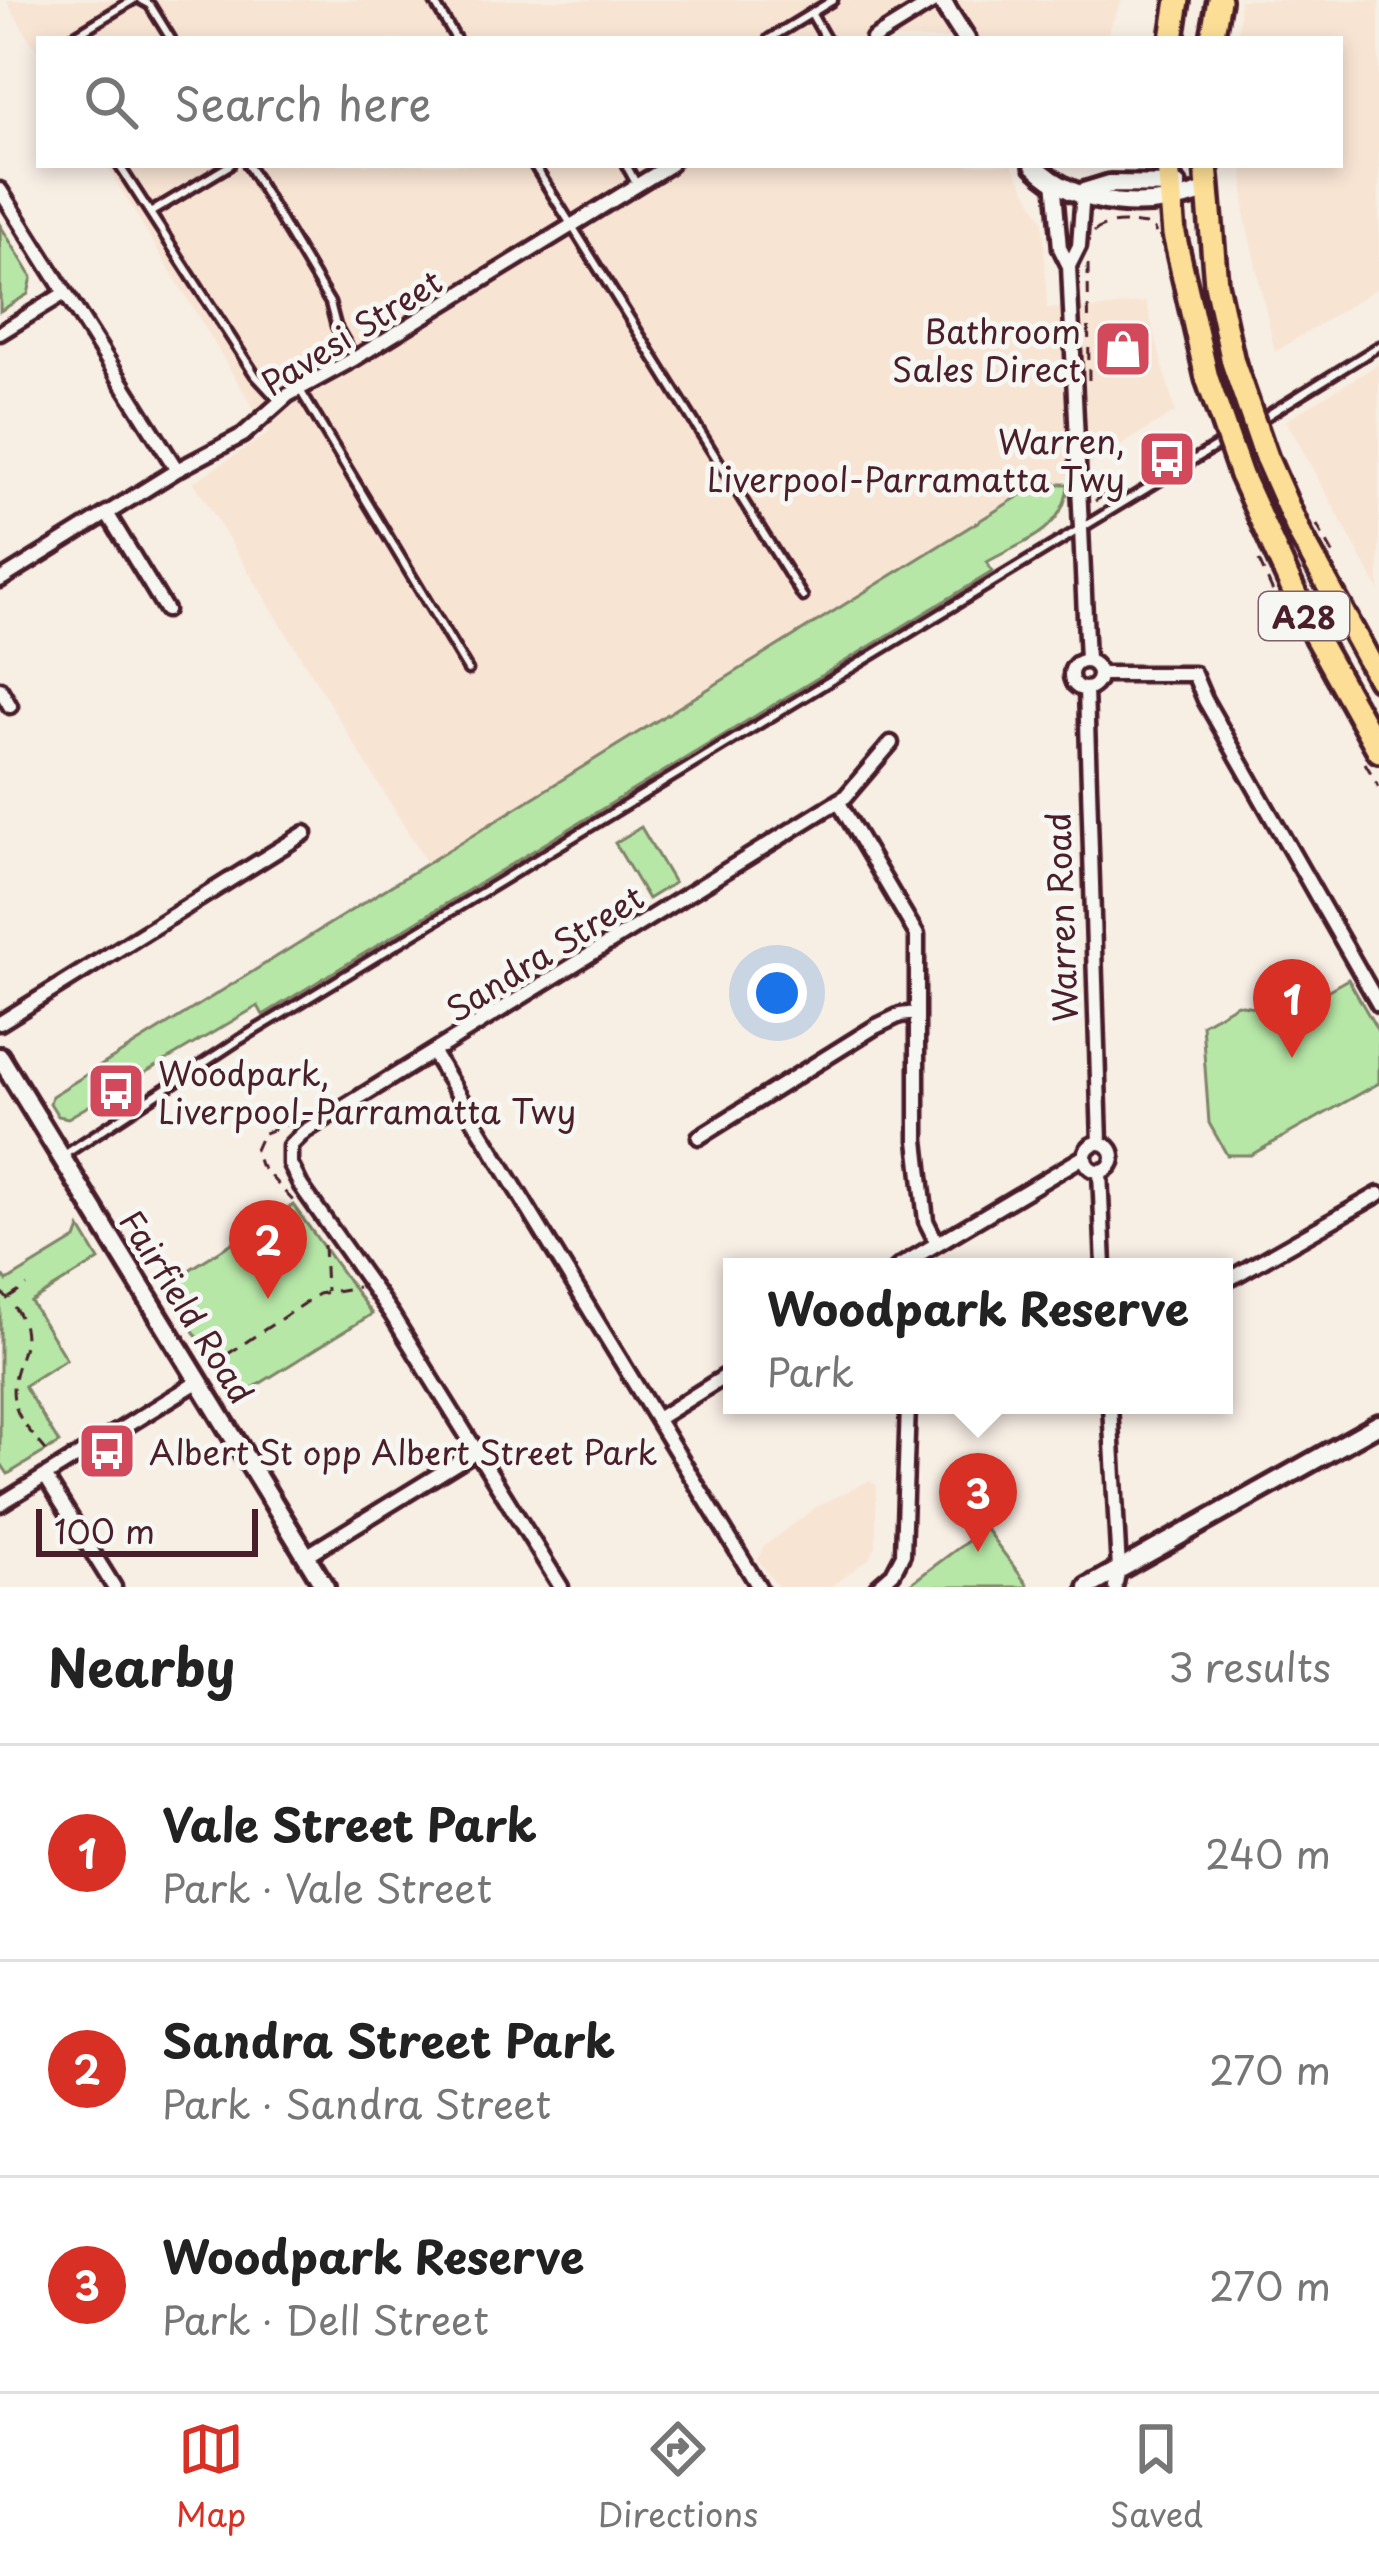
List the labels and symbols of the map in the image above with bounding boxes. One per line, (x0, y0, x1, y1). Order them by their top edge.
street label: Pavesi Street (251, 256, 451, 406)
place label: Bathroom Sales Direct (892, 305, 1081, 393)
shop icon: Bathroom Sales Direct (1092, 318, 1154, 380)
place label: Warren, Liverpool-Parramatta Twy (707, 415, 1125, 503)
bus stop icon: Warren, Liverpool-Parramatta Twy (1136, 428, 1198, 490)
road number: A28 (1259, 592, 1349, 640)
street label: Warren Road (1031, 811, 1089, 1023)
street label: Sandra Street (435, 871, 653, 1033)
pin: 1 (1253, 959, 1331, 1058)
your location (747, 963, 807, 1023)
place label: Woodpark, Liverpool-Parramatta Twy (158, 1047, 576, 1135)
bus stop icon: Woodpark, Liverpool-Parramatta Twy (85, 1060, 147, 1122)
street label: Fairfield Road (108, 1199, 268, 1413)
pin: 2 (229, 1200, 307, 1299)
bus stop icon: Albert St opp Albert Street Park (76, 1420, 138, 1482)
place label: Albert St opp Albert Street Park (149, 1426, 658, 1476)
pin: 3 (939, 1453, 1017, 1552)
scale bar (36, 1503, 258, 1556)

